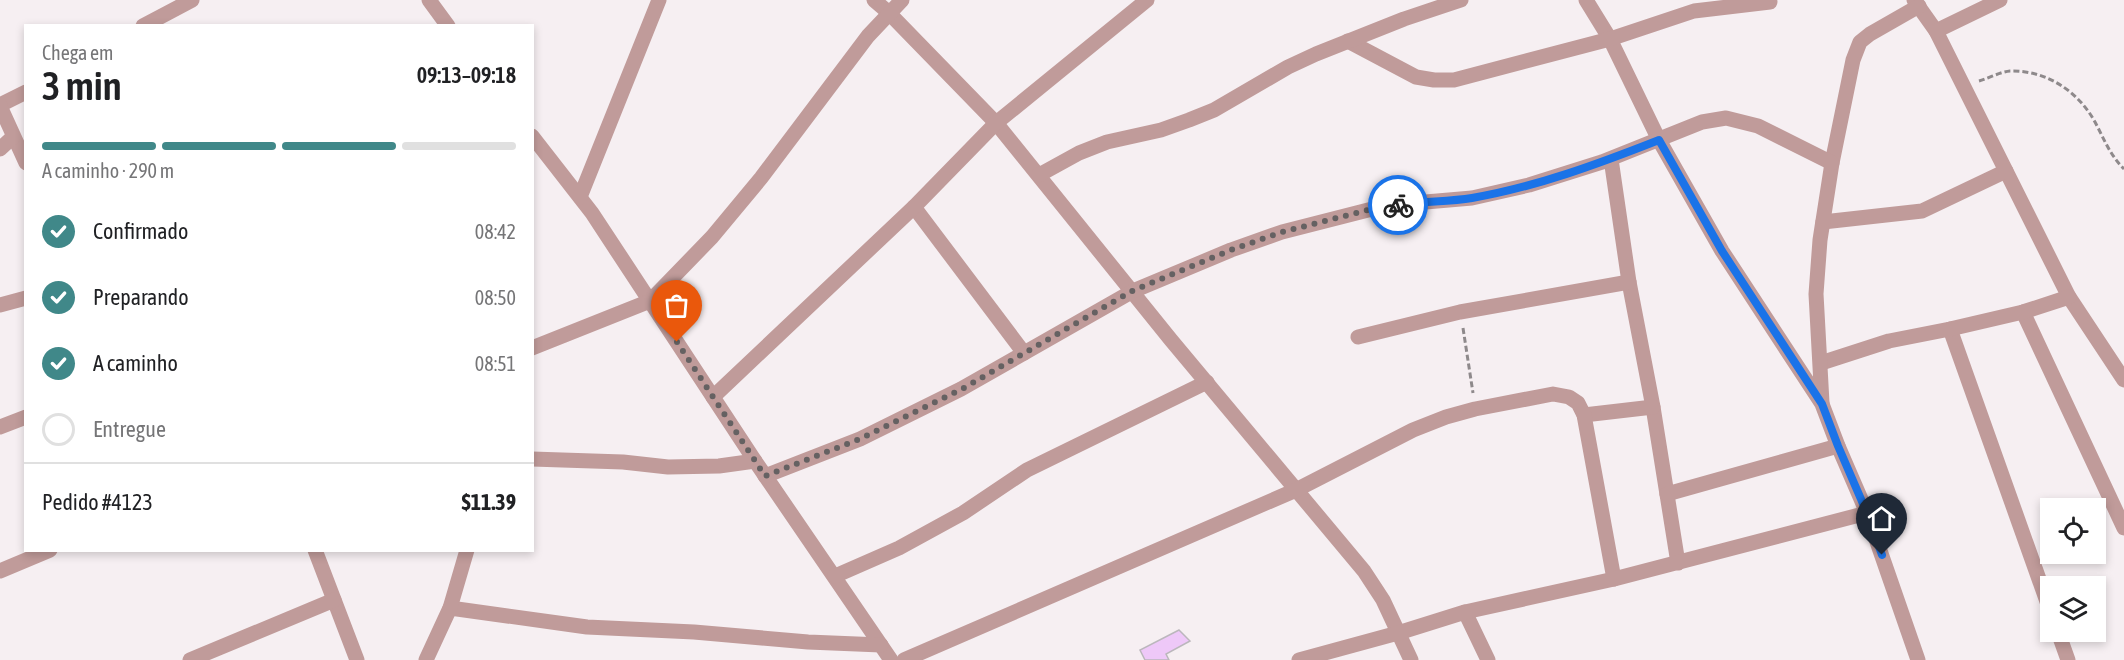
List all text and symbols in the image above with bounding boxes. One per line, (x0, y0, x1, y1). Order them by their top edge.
text: Chega em (42, 41, 114, 64)
text: 09:13–09:18 (417, 62, 516, 88)
text: 3 min (42, 64, 122, 108)
text: A caminho · 290 m (42, 159, 174, 182)
courier (1368, 175, 1428, 235)
icon: bike (1382, 189, 1415, 222)
icon: check (42, 215, 75, 248)
text: Confirmado (93, 218, 188, 244)
text: 08:42 (475, 220, 516, 243)
pin (651, 280, 702, 342)
icon: check (42, 281, 75, 314)
text: Preparando (93, 284, 189, 310)
text: 08:50 (475, 286, 516, 309)
icon: bag (660, 289, 693, 322)
icon: check (42, 347, 75, 380)
text: A caminho (93, 350, 178, 376)
text: 08:51 (475, 352, 516, 375)
text: Entregue (93, 416, 166, 442)
text: Pedido #4123 (42, 489, 153, 515)
text: $11.39 (461, 489, 516, 515)
pin (1856, 493, 1907, 555)
map controls (2040, 498, 2106, 642)
button: locate (2040, 498, 2106, 564)
icon: home (1865, 502, 1898, 535)
button: layers (2040, 576, 2106, 642)

